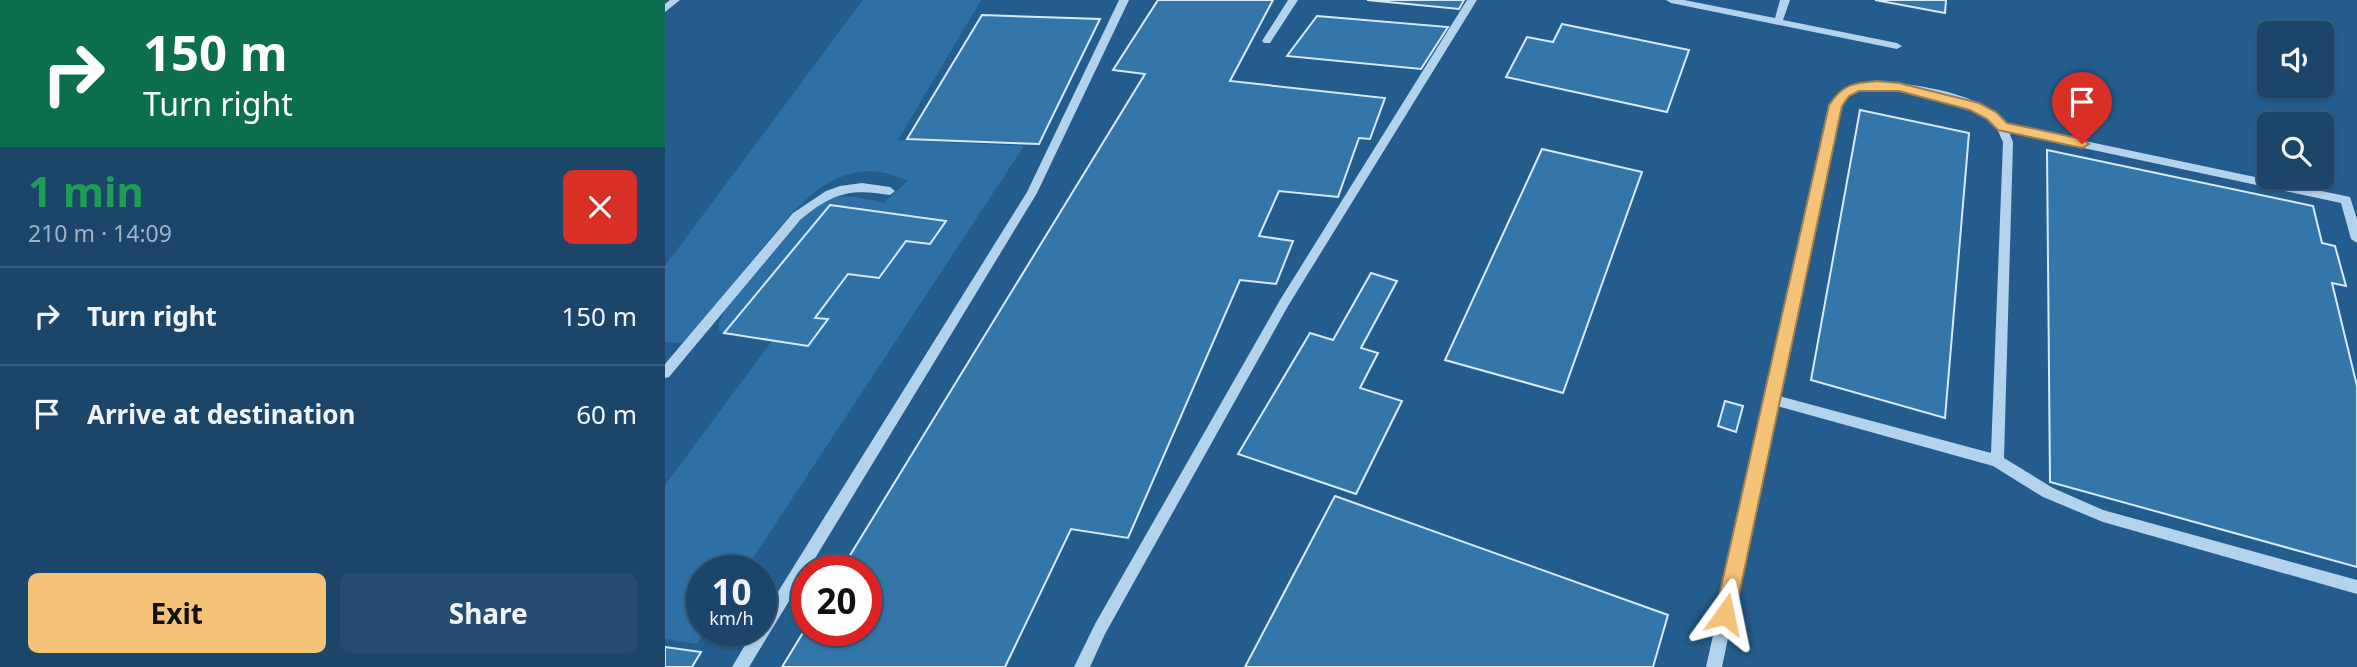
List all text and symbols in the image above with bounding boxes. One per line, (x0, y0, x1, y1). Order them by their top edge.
text: 150 m (143, 19, 288, 85)
map controls (2257, 21, 2334, 189)
button: sound (2257, 21, 2334, 98)
icon: right (28, 28, 119, 119)
pin (2052, 72, 2112, 144)
text: Turn right (143, 82, 293, 125)
icon: arrive (2063, 83, 2101, 121)
button: search (2257, 112, 2334, 189)
text: 1 min (28, 162, 144, 219)
button: close (563, 170, 637, 244)
text: 210 m · 14:09 (28, 217, 172, 249)
icon: right (28, 297, 66, 335)
text: Turn right (87, 298, 217, 334)
text: 150 m (561, 298, 637, 334)
icon: arrive (28, 395, 66, 433)
text: Arrive at destination (87, 396, 356, 432)
text: 60 m (576, 396, 637, 432)
speed limit sign: 20 (791, 555, 882, 646)
text: 10 (711, 568, 752, 615)
button: Exit (28, 573, 326, 653)
button: Share (340, 573, 637, 653)
position arrow (1688, 577, 1762, 651)
text: km/h (709, 606, 754, 630)

